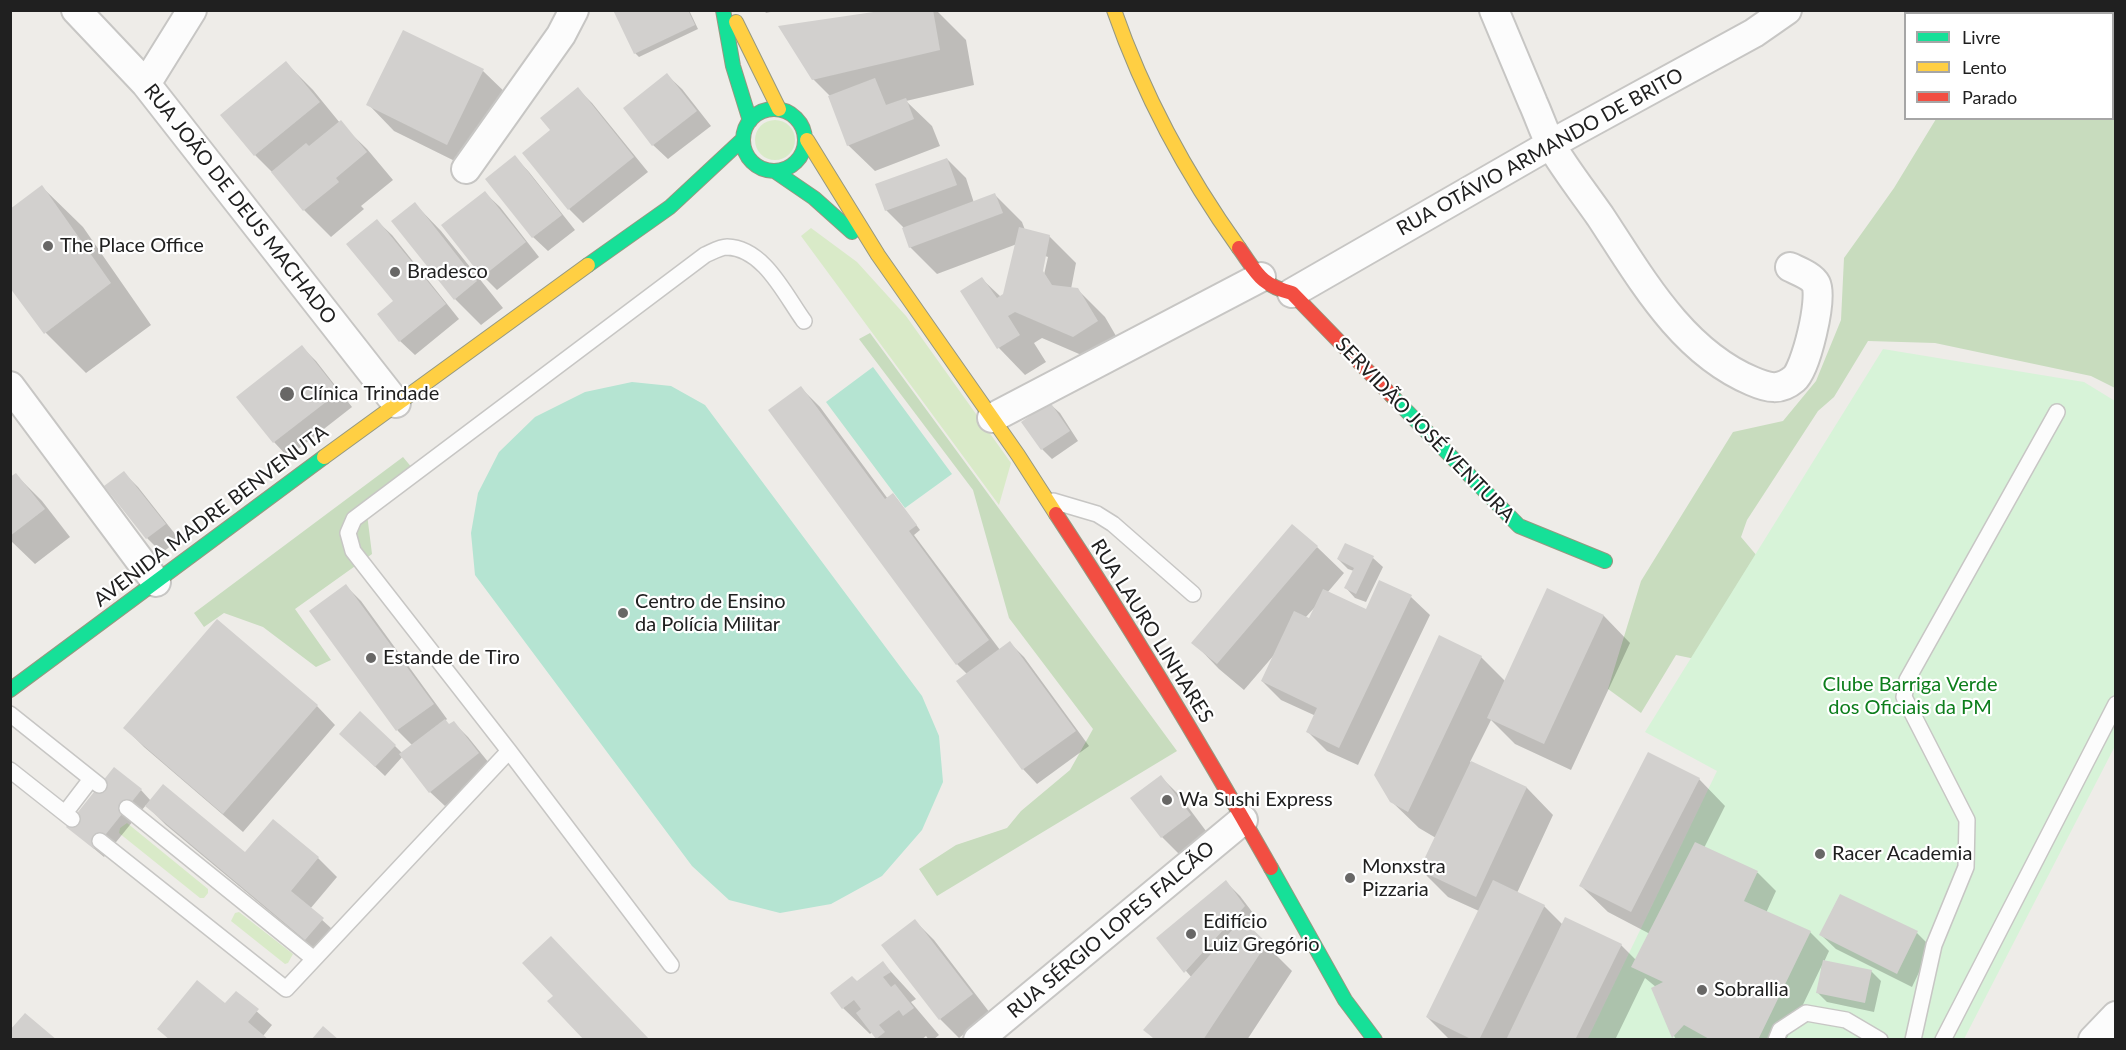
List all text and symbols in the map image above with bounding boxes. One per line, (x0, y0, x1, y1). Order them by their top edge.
legend (1904, 12, 2114, 120)
text: Livre (1962, 26, 2001, 48)
text: Lento (1962, 56, 2007, 78)
street label: RUA OTÁVIO ARMANDO DE BRITO (1393, 63, 1687, 241)
street label: RUA JOÃO DE DEUS MACHADO (139, 79, 341, 329)
text: Parado (1962, 86, 2017, 108)
place label: The Place Office (60, 234, 204, 258)
marker: The Place Office (41, 239, 55, 253)
place label: Bradesco (407, 260, 488, 284)
marker: Bradesco (388, 265, 402, 279)
street label: SERVIDÃO JOSÉ VENTURA (1330, 333, 1520, 527)
place label: Clínica Trindade (300, 382, 439, 406)
marker: Clínica Trindade (278, 385, 296, 403)
street label: AVENIDA MADRE BENVENUTA (89, 420, 333, 612)
street label: RUA LAURO LINHARES (1086, 535, 1218, 727)
place label: Centro de Ensino da Polícia Militar (635, 590, 786, 637)
marker: Centro de Ensino da Polícia Militar (616, 606, 630, 620)
place label: Estande de Tiro (383, 646, 520, 670)
marker: Estande de Tiro (364, 651, 378, 665)
park label: Clube Barriga Verde dos Oficiais da PM (1823, 673, 1997, 720)
place label: Wa Sushi Express (1179, 788, 1333, 812)
marker: Wa Sushi Express (1160, 793, 1174, 807)
street label: RUA SÉRGIO LOPES FALCÃO (1003, 836, 1219, 1024)
place label: Racer Academia (1832, 842, 1972, 866)
marker: Racer Academia (1813, 847, 1827, 861)
place label: Monxstra Pizzaria (1362, 855, 1446, 902)
marker: Monxstra Pizzaria (1343, 871, 1357, 885)
place label: Edifício Luiz Gregório (1203, 910, 1320, 957)
marker: Edifício Luiz Gregório (1184, 927, 1198, 941)
place label: Sobrallia (1714, 978, 1789, 1002)
marker: Sobrallia (1695, 983, 1709, 997)

